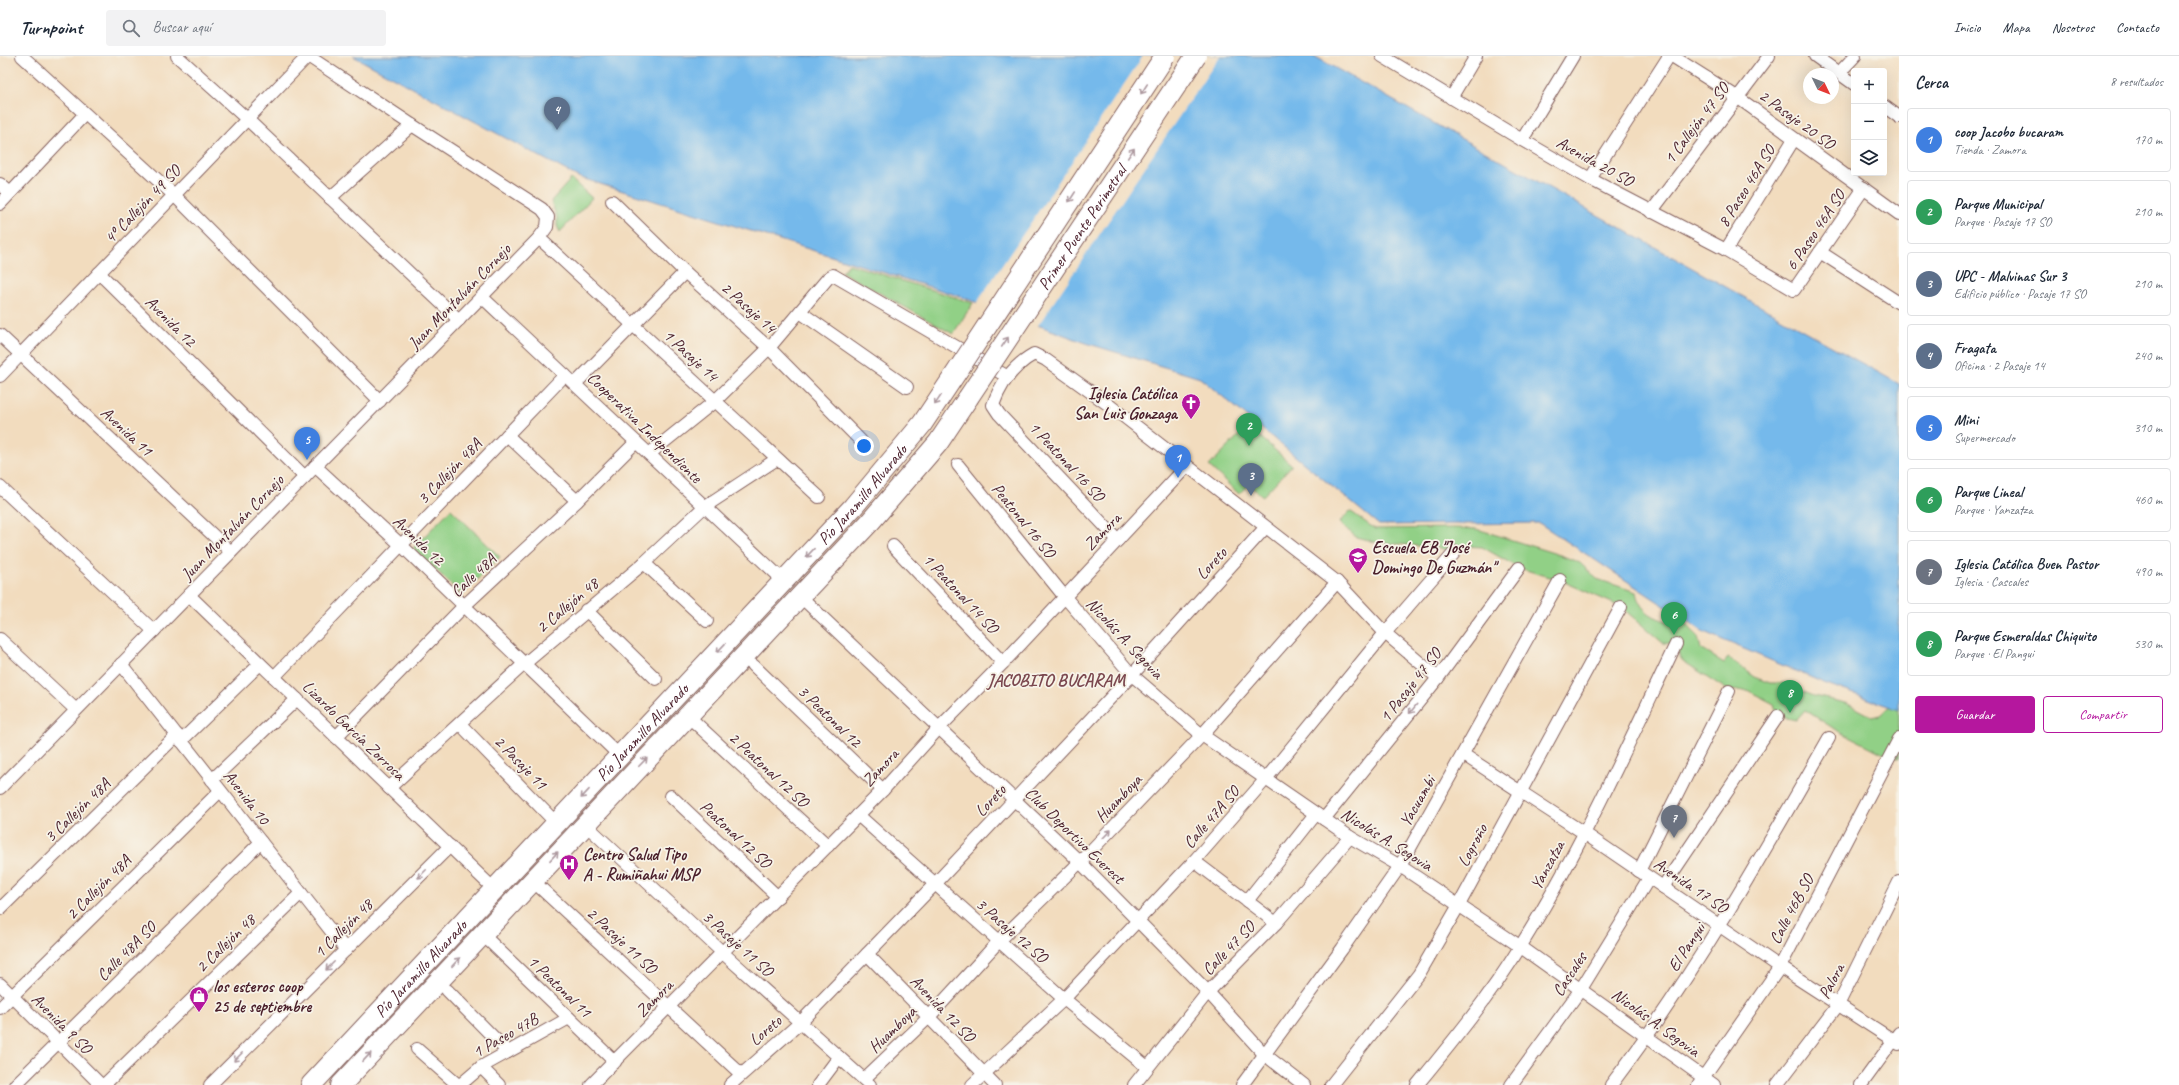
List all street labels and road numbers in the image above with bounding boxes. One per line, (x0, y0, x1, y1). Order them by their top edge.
street label: 1 Callejón 47 SO (1659, 77, 1735, 168)
street label: 2 Pasaje 20 SO (1755, 85, 1841, 155)
street label: Avenida 20 SO (1553, 132, 1639, 192)
street label: 8 Paseo 46A SO (1713, 140, 1781, 231)
street label: 4º Callejón 49 SO (100, 159, 187, 248)
street label: Primer Puente Perimetral (1033, 159, 1133, 294)
street label: 6 Paseo 46A SO (1781, 185, 1851, 274)
street label: Juan Montalván Cornejo (403, 238, 516, 354)
street label: 2 Pasaje 14 (717, 277, 782, 339)
street label: Avenida 12 (141, 291, 201, 352)
street label: 1 Pasaje 14 (659, 325, 724, 388)
street label: Cooperativa Independiente (583, 367, 707, 489)
street label: Avenida 11 (96, 402, 158, 462)
street label: 1 Peatonal 16 SO (1024, 417, 1111, 508)
street label: 3 Callejón 48A (413, 433, 487, 509)
street label: Pío Jaramillo Alvarado (813, 439, 913, 549)
street label: Juan Montalván Cornejo (176, 469, 289, 585)
street label: Peatonal 16 SO (987, 479, 1062, 564)
street label: Zamora (1079, 507, 1127, 555)
street label: Avenida 12 (389, 511, 450, 571)
street label: Loreto (1191, 542, 1232, 584)
street label: Calle 48A (446, 548, 502, 602)
street label: 1 Peatonal 14 SO (918, 549, 1005, 640)
street label: 2 Callejón 48 (532, 572, 605, 638)
street label: Nicolás A. Segovia (1082, 593, 1169, 685)
street label: 1 Pasaje 47 SO (1375, 642, 1447, 727)
street label: Lizardo García Zorrosa (298, 676, 410, 786)
street label: Pío Jaramillo Alvarado (592, 678, 695, 785)
street label: 3 Peatonal 12 (793, 681, 867, 753)
street label: 2 Peatonal 12 SO (724, 727, 815, 813)
street label: 2 Pasaje 11 (490, 731, 553, 795)
street label: Zamora (857, 742, 905, 791)
street label: Avenida 10 (219, 766, 275, 830)
street label: Huamboya (1090, 769, 1147, 827)
street label: Yacuambi (1395, 771, 1441, 830)
street label: 3 Callejón 48A (40, 773, 116, 847)
street label: Loreto (970, 779, 1011, 821)
street label: Calle 47A SO (1179, 781, 1245, 853)
street label: Club Deportivo Everest (1021, 783, 1131, 890)
street label: Peatonal 12 SO (696, 796, 778, 874)
street label: Nicolás A. Segovia (1337, 803, 1438, 877)
street label: Logroño (1453, 820, 1493, 870)
street label: Yanzatza (1526, 835, 1570, 893)
street label: 2 Callejón 48A (61, 849, 136, 924)
street label: Avenida 17 SO (1650, 853, 1734, 919)
street label: Calle 46B SO (1764, 869, 1820, 948)
street label: 1 Callejón 48 (309, 893, 379, 962)
street label: 3 Pasaje 12 SO (971, 893, 1054, 969)
street label: 2 Pasaje 11 SO (582, 903, 663, 980)
street label: 3 Pasaje 11 SO (698, 906, 779, 982)
street label: 2 Callejón 48 (191, 908, 261, 977)
street label: Pío Jaramillo Alvarado (370, 914, 473, 1022)
street label: Calle 47 SO (1197, 915, 1261, 980)
street label: Calle 48A SO (92, 916, 162, 985)
street label: El Pangui (1663, 917, 1711, 976)
street label: Cascales (1547, 946, 1593, 1000)
street label: 1 Peatonal 11 (523, 951, 597, 1023)
street label: Palora (1814, 958, 1850, 1002)
street label: Avenida 12 SO (906, 971, 981, 1048)
street label: Zamora (631, 974, 679, 1022)
street label: Nicolás A. Segovia (1608, 983, 1705, 1062)
street label: Avenida 9 SO (27, 989, 98, 1060)
street label: Huamboya (864, 1000, 922, 1057)
street label: 1 Paseo 47B (469, 1008, 543, 1063)
street label: Loreto (745, 1010, 787, 1050)

